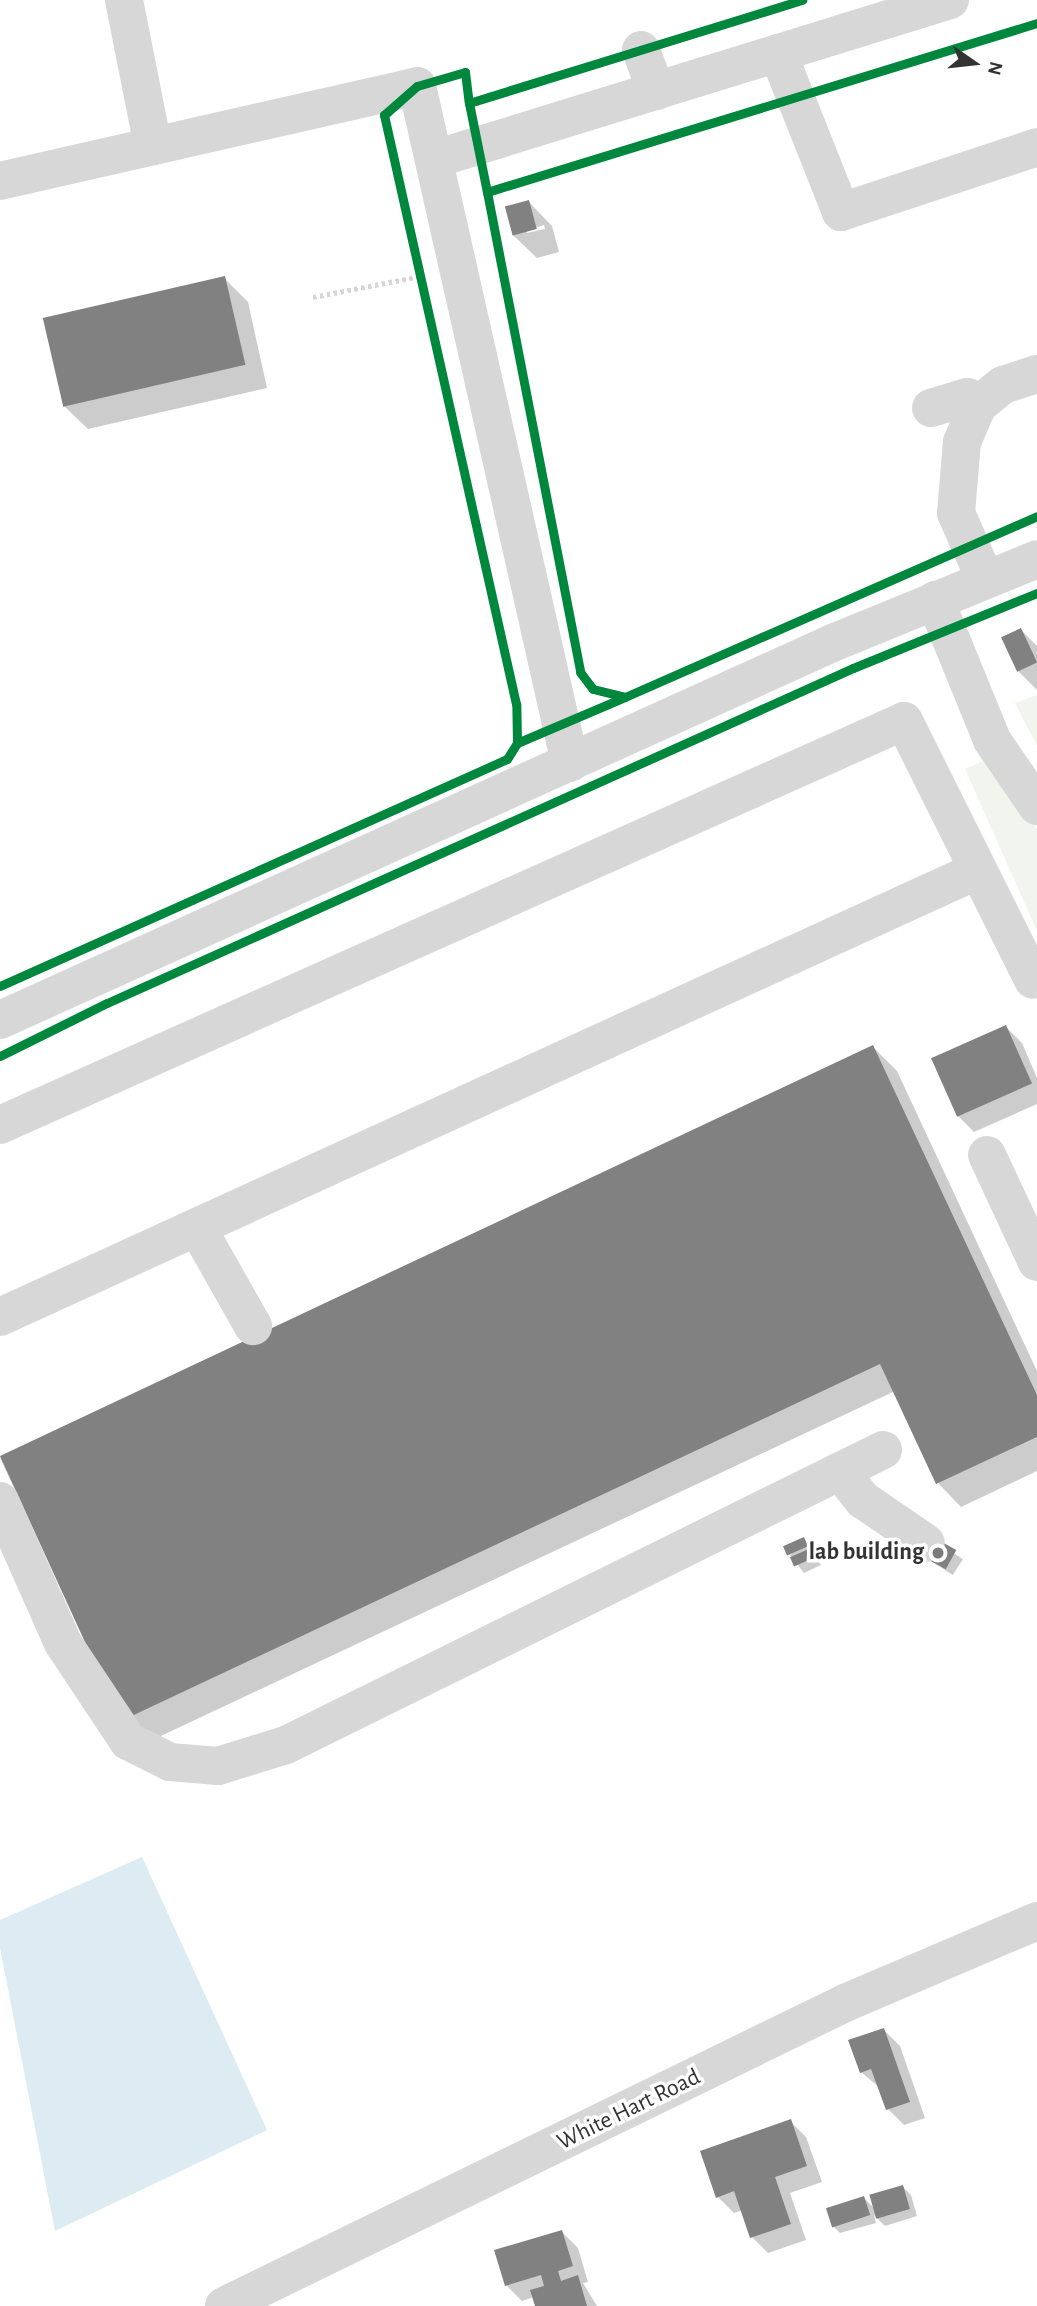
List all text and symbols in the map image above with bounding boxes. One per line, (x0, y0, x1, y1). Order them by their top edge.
north arrow (939, 28, 1009, 98)
text: N (984, 59, 1006, 77)
place label: lab building (809, 1539, 924, 1567)
marker: lab building (930, 1545, 946, 1561)
street label: White Hart Road (553, 2063, 705, 2157)

